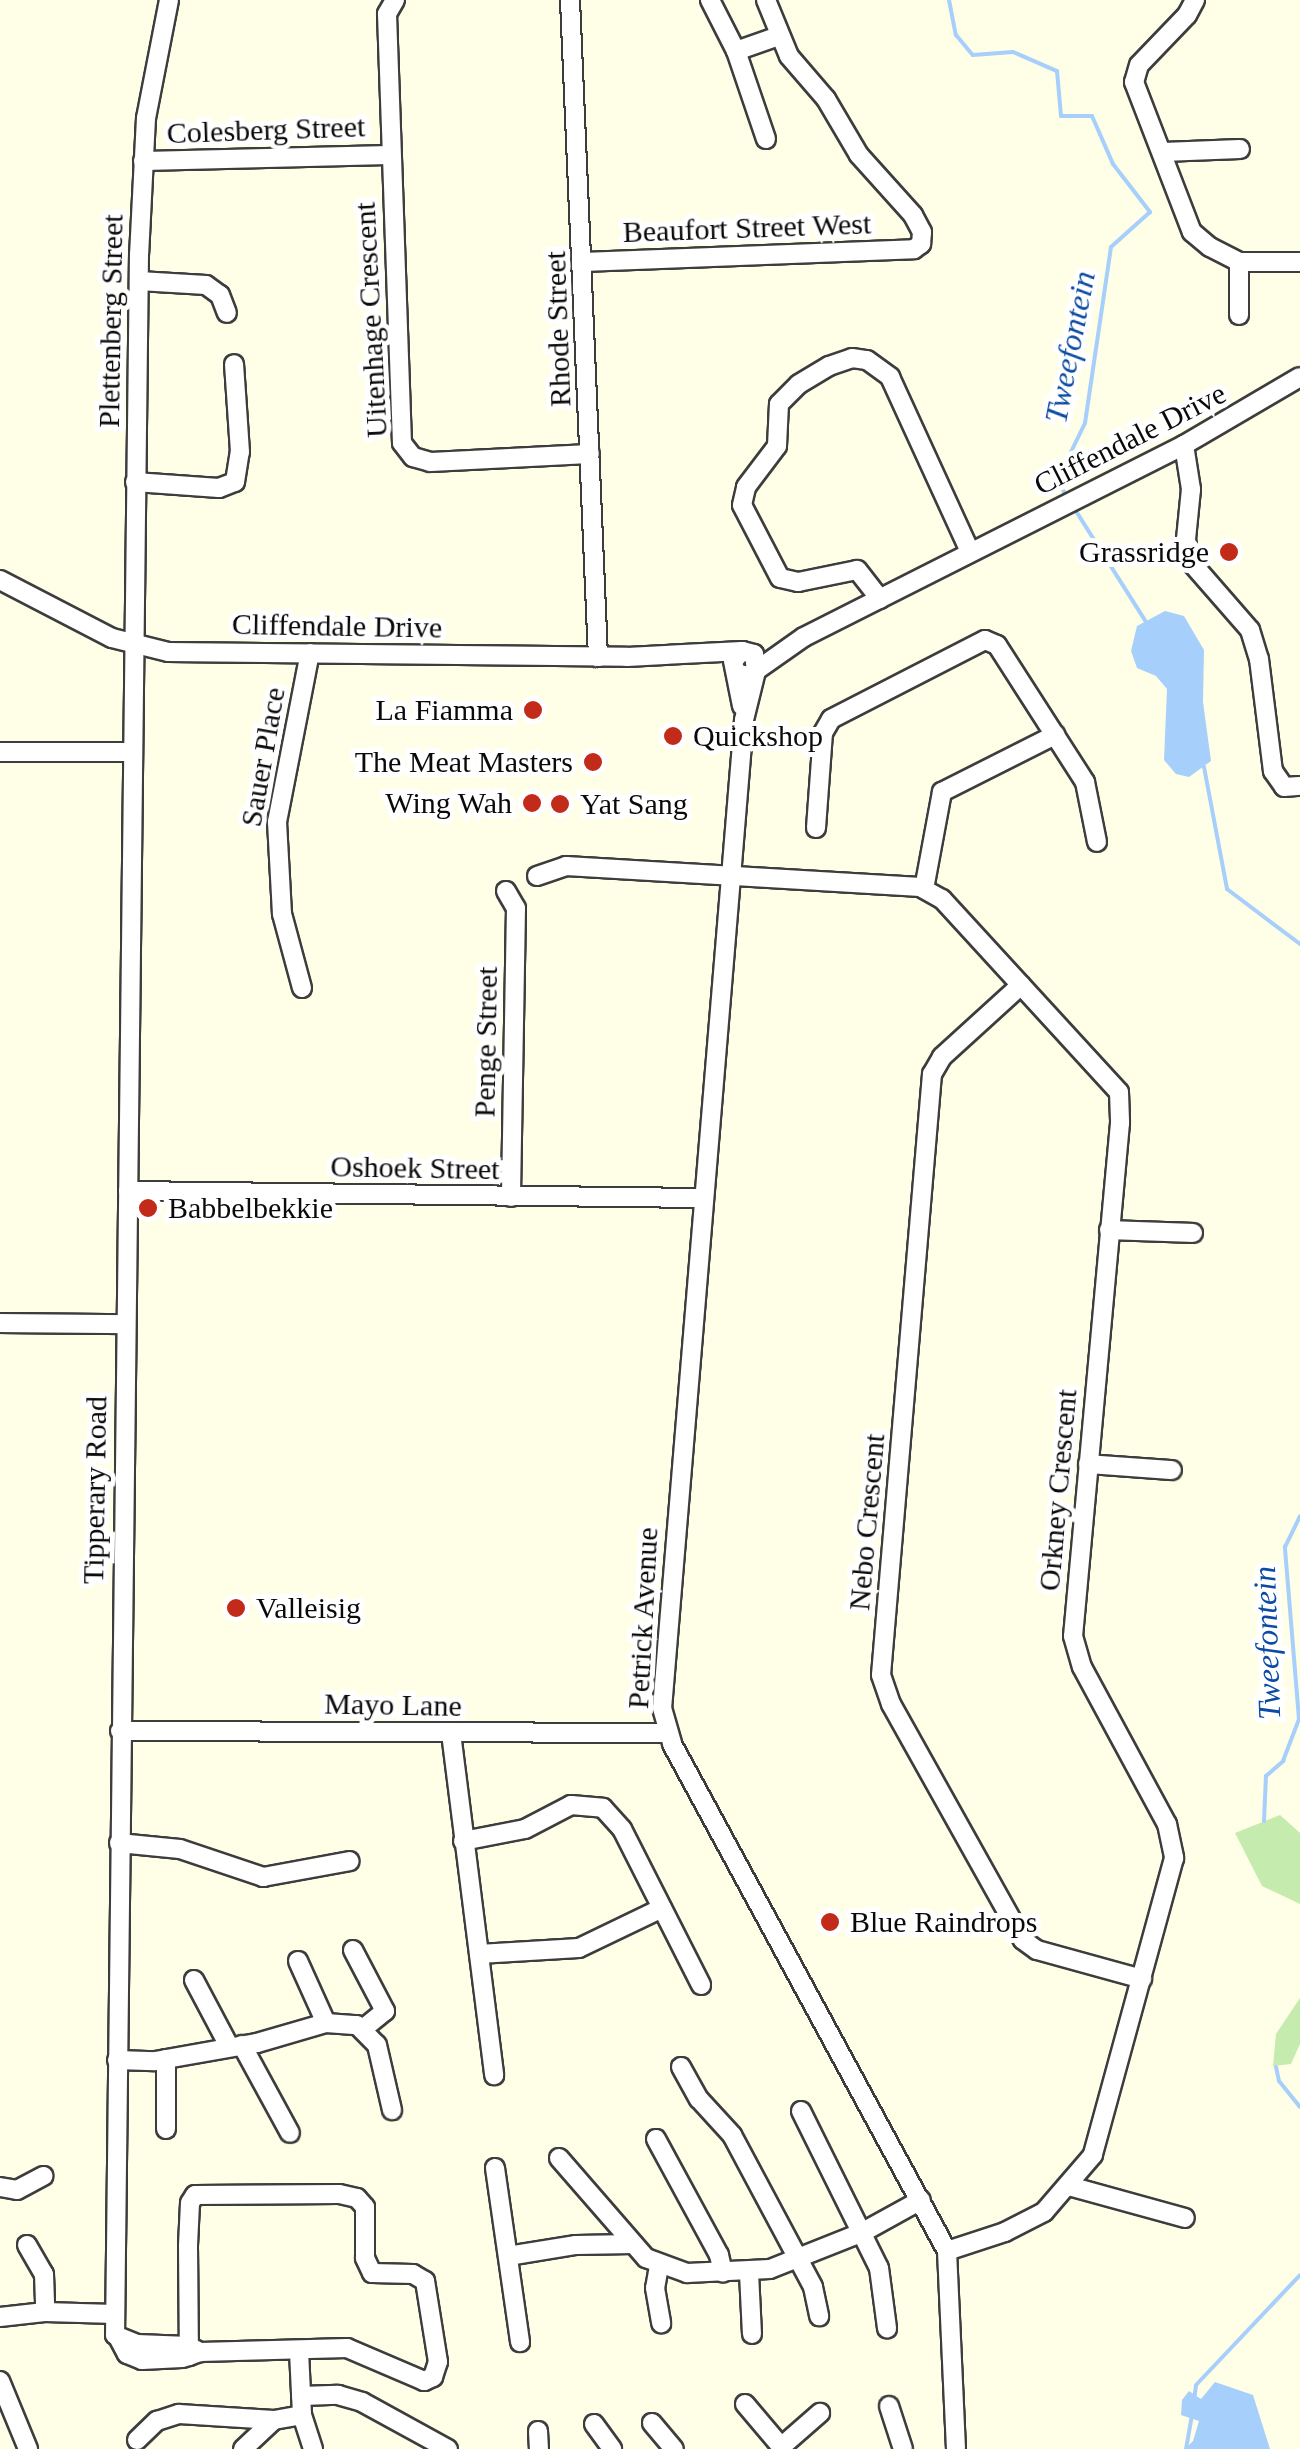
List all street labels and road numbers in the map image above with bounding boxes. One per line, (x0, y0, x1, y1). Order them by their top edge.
street label: Colesberg Street (166, 109, 366, 151)
street label: Uitenhage Crescent (347, 201, 395, 439)
street label: Beaufort Street West (622, 206, 872, 250)
street label: Plettenberg Street (91, 214, 131, 428)
street label: Rhode Street (537, 251, 579, 407)
street label: Cliffendale Drive (1028, 375, 1232, 503)
street label: Cliffendale Drive (232, 606, 442, 646)
street label: Sauer Place (233, 685, 293, 829)
street label: Penge Street (467, 966, 505, 1118)
street label: Oshoek Street (330, 1149, 500, 1187)
street label: Orkney Crescent (1031, 1388, 1085, 1592)
street label: Tipperary Road (75, 1396, 115, 1584)
street label: Nebo Crescent (841, 1432, 893, 1612)
street label: Petrick Avenue (620, 1525, 666, 1711)
street label: Mayo Lane (324, 1686, 462, 1724)

